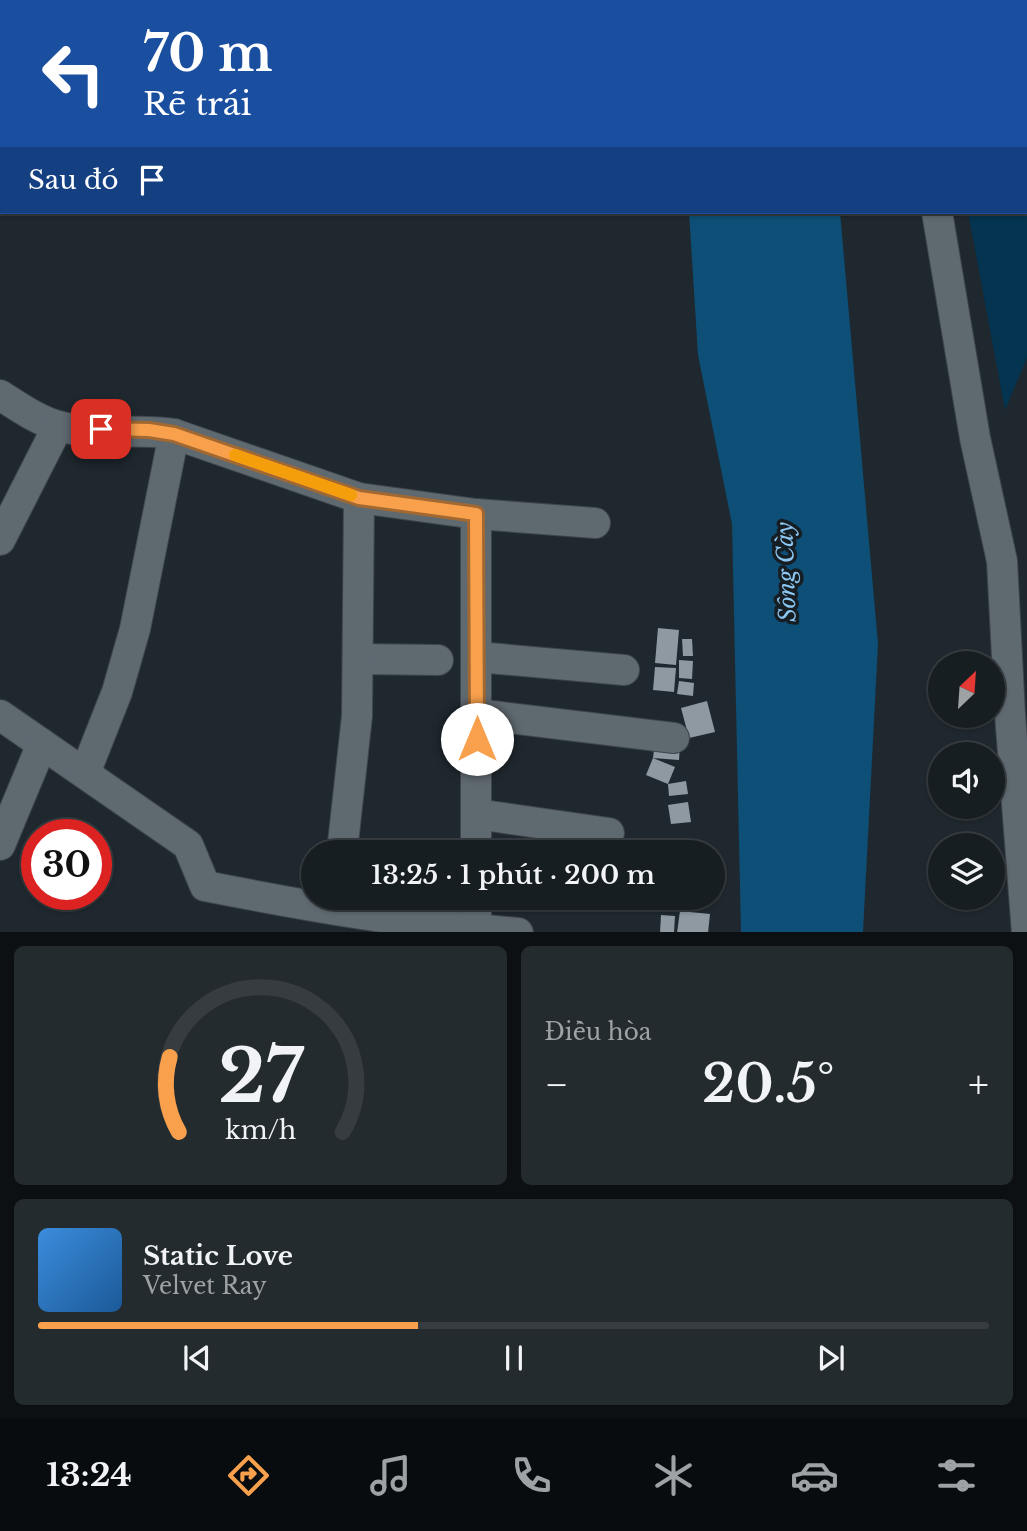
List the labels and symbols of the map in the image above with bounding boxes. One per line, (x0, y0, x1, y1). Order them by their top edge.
pin (71, 399, 131, 459)
water label: Sông Cày (770, 521, 802, 623)
north arrow (928, 651, 1004, 728)
position arrow (440, 702, 514, 776)
speed limit sign: 30 (21, 819, 112, 910)

